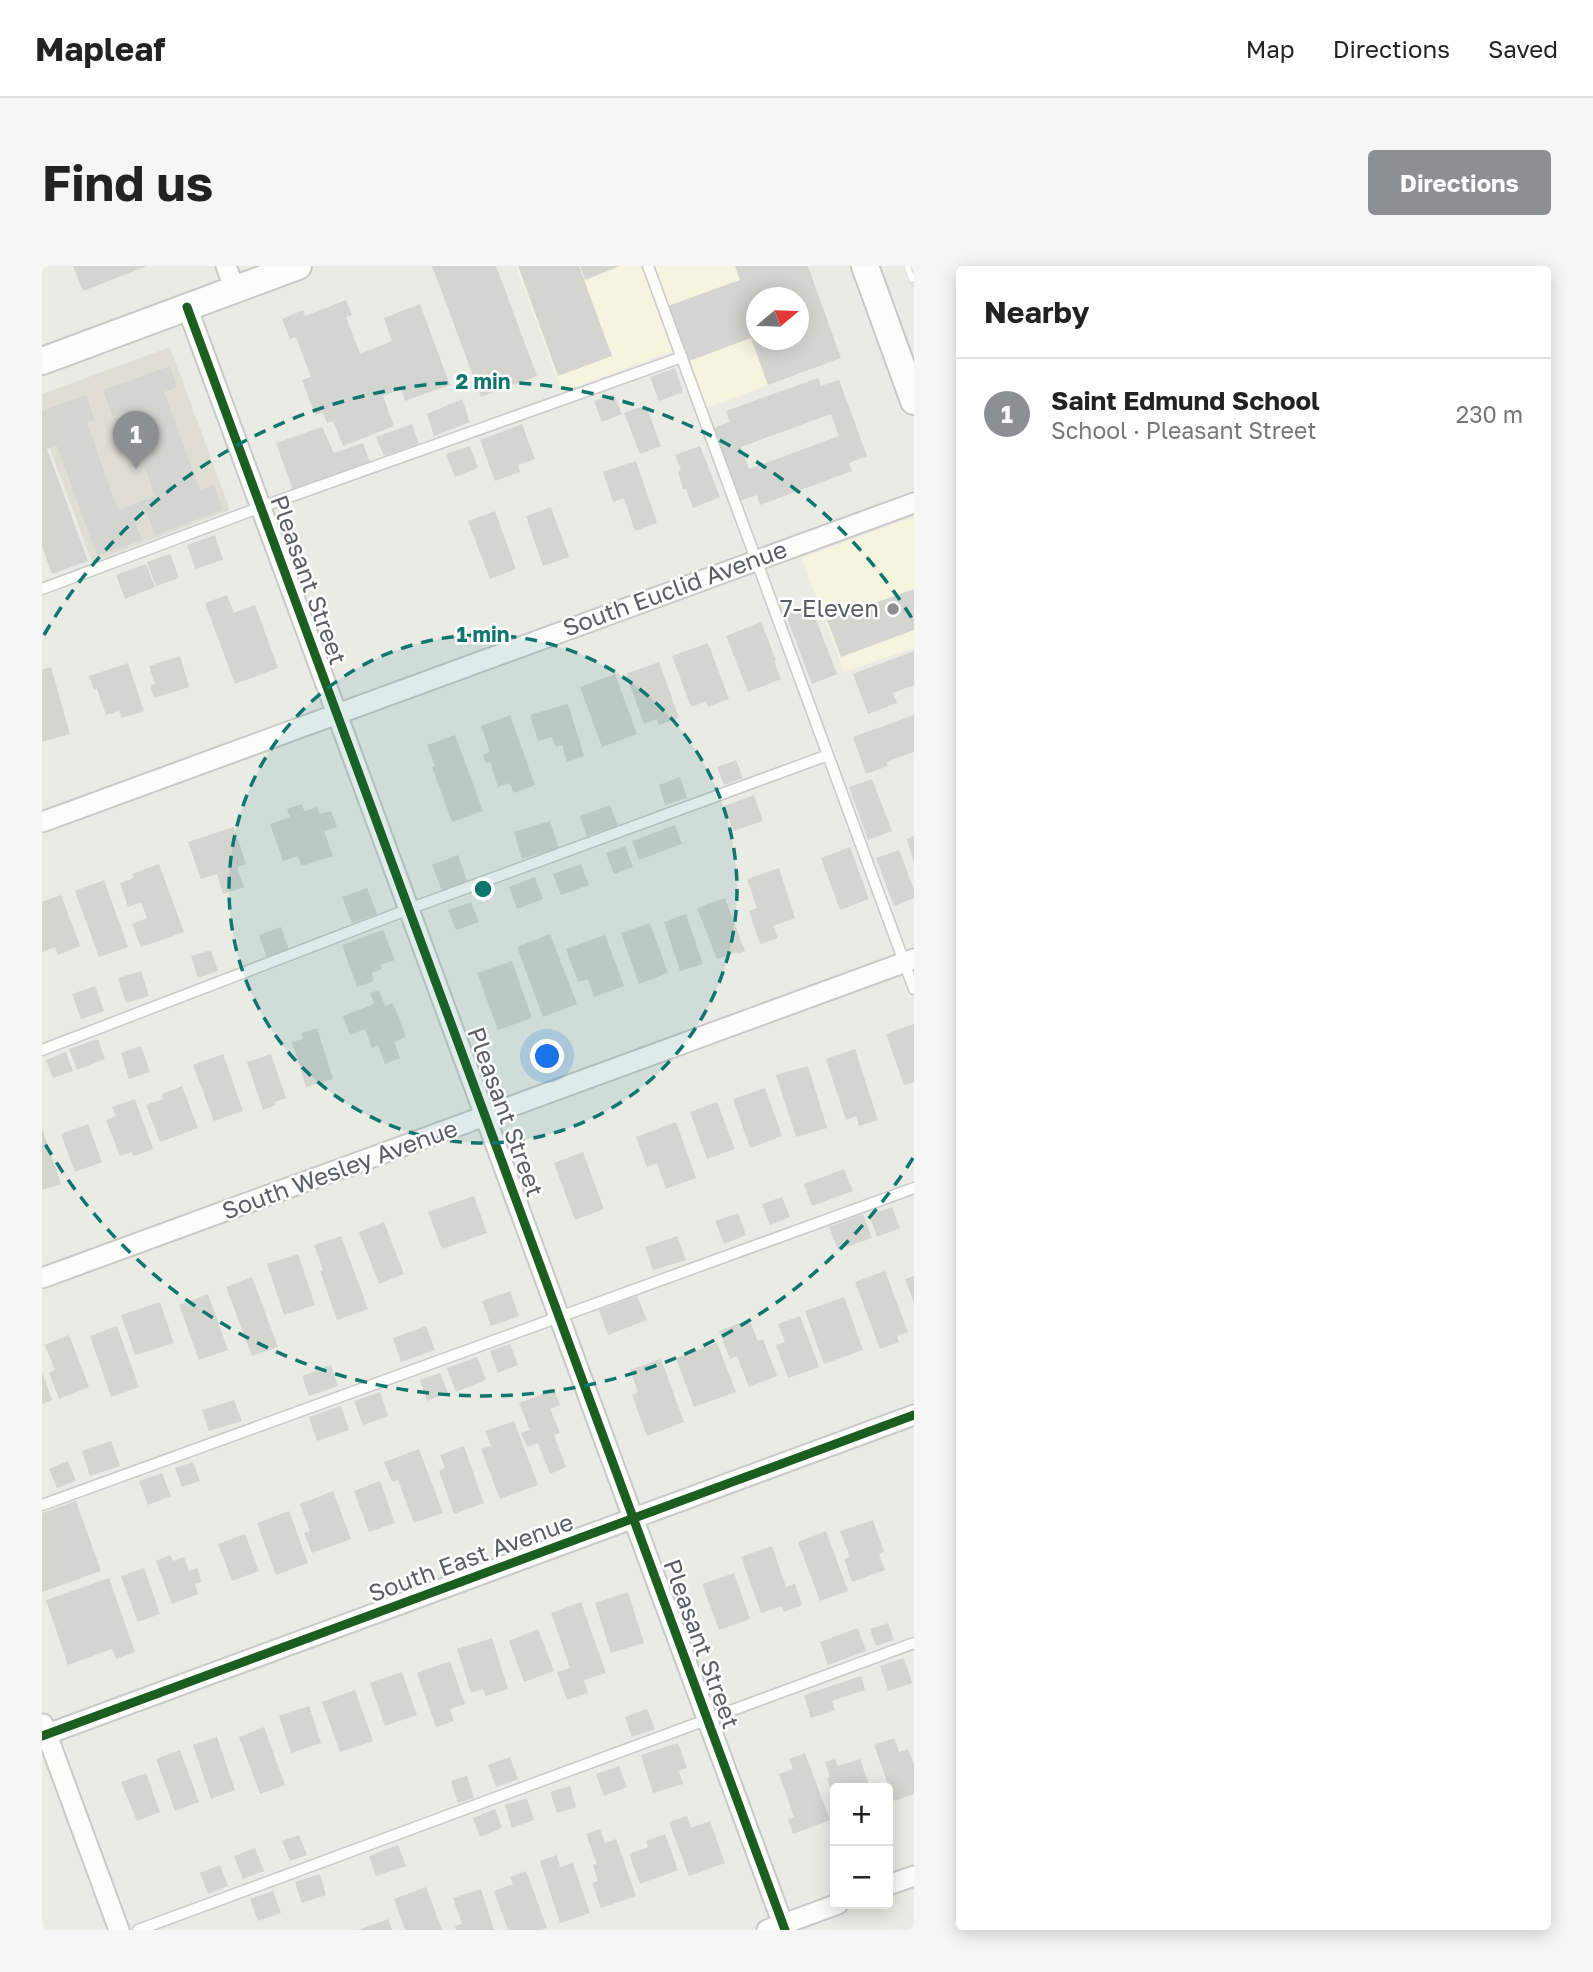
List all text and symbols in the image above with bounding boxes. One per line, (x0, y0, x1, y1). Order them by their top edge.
text: Mapleaf (35, 29, 165, 68)
text: Map (1246, 34, 1295, 63)
text: Directions (1333, 34, 1450, 63)
text: Saved (1488, 34, 1558, 63)
button: Directions (1368, 150, 1551, 215)
text: Find us (42, 153, 213, 212)
north arrow (746, 287, 809, 350)
text: Nearby (984, 294, 1089, 330)
text: 2 min (456, 368, 510, 394)
text: Saint Edmund School (1051, 385, 1320, 416)
text: 1 (1001, 400, 1013, 428)
text: 230 m (1456, 400, 1523, 428)
pin: 1 (113, 411, 159, 469)
text: School · Pleasant Street (1051, 416, 1316, 444)
street label: Pleasant Street (265, 491, 353, 668)
street label: South Euclid Avenue (558, 534, 791, 642)
place label: 7-Eleven (780, 593, 879, 622)
marker: 7-Eleven (885, 601, 901, 617)
text: 1 min (457, 621, 509, 647)
centre of rings (471, 877, 495, 901)
street label: Pleasant Street (462, 1023, 550, 1200)
your location (530, 1039, 564, 1073)
street label: South Wesley Avenue (218, 1112, 461, 1225)
street label: South East Avenue (364, 1506, 577, 1607)
street label: Pleasant Street (658, 1555, 746, 1732)
map controls (830, 1783, 893, 1909)
button: + (830, 1783, 893, 1846)
button: − (830, 1846, 893, 1909)

